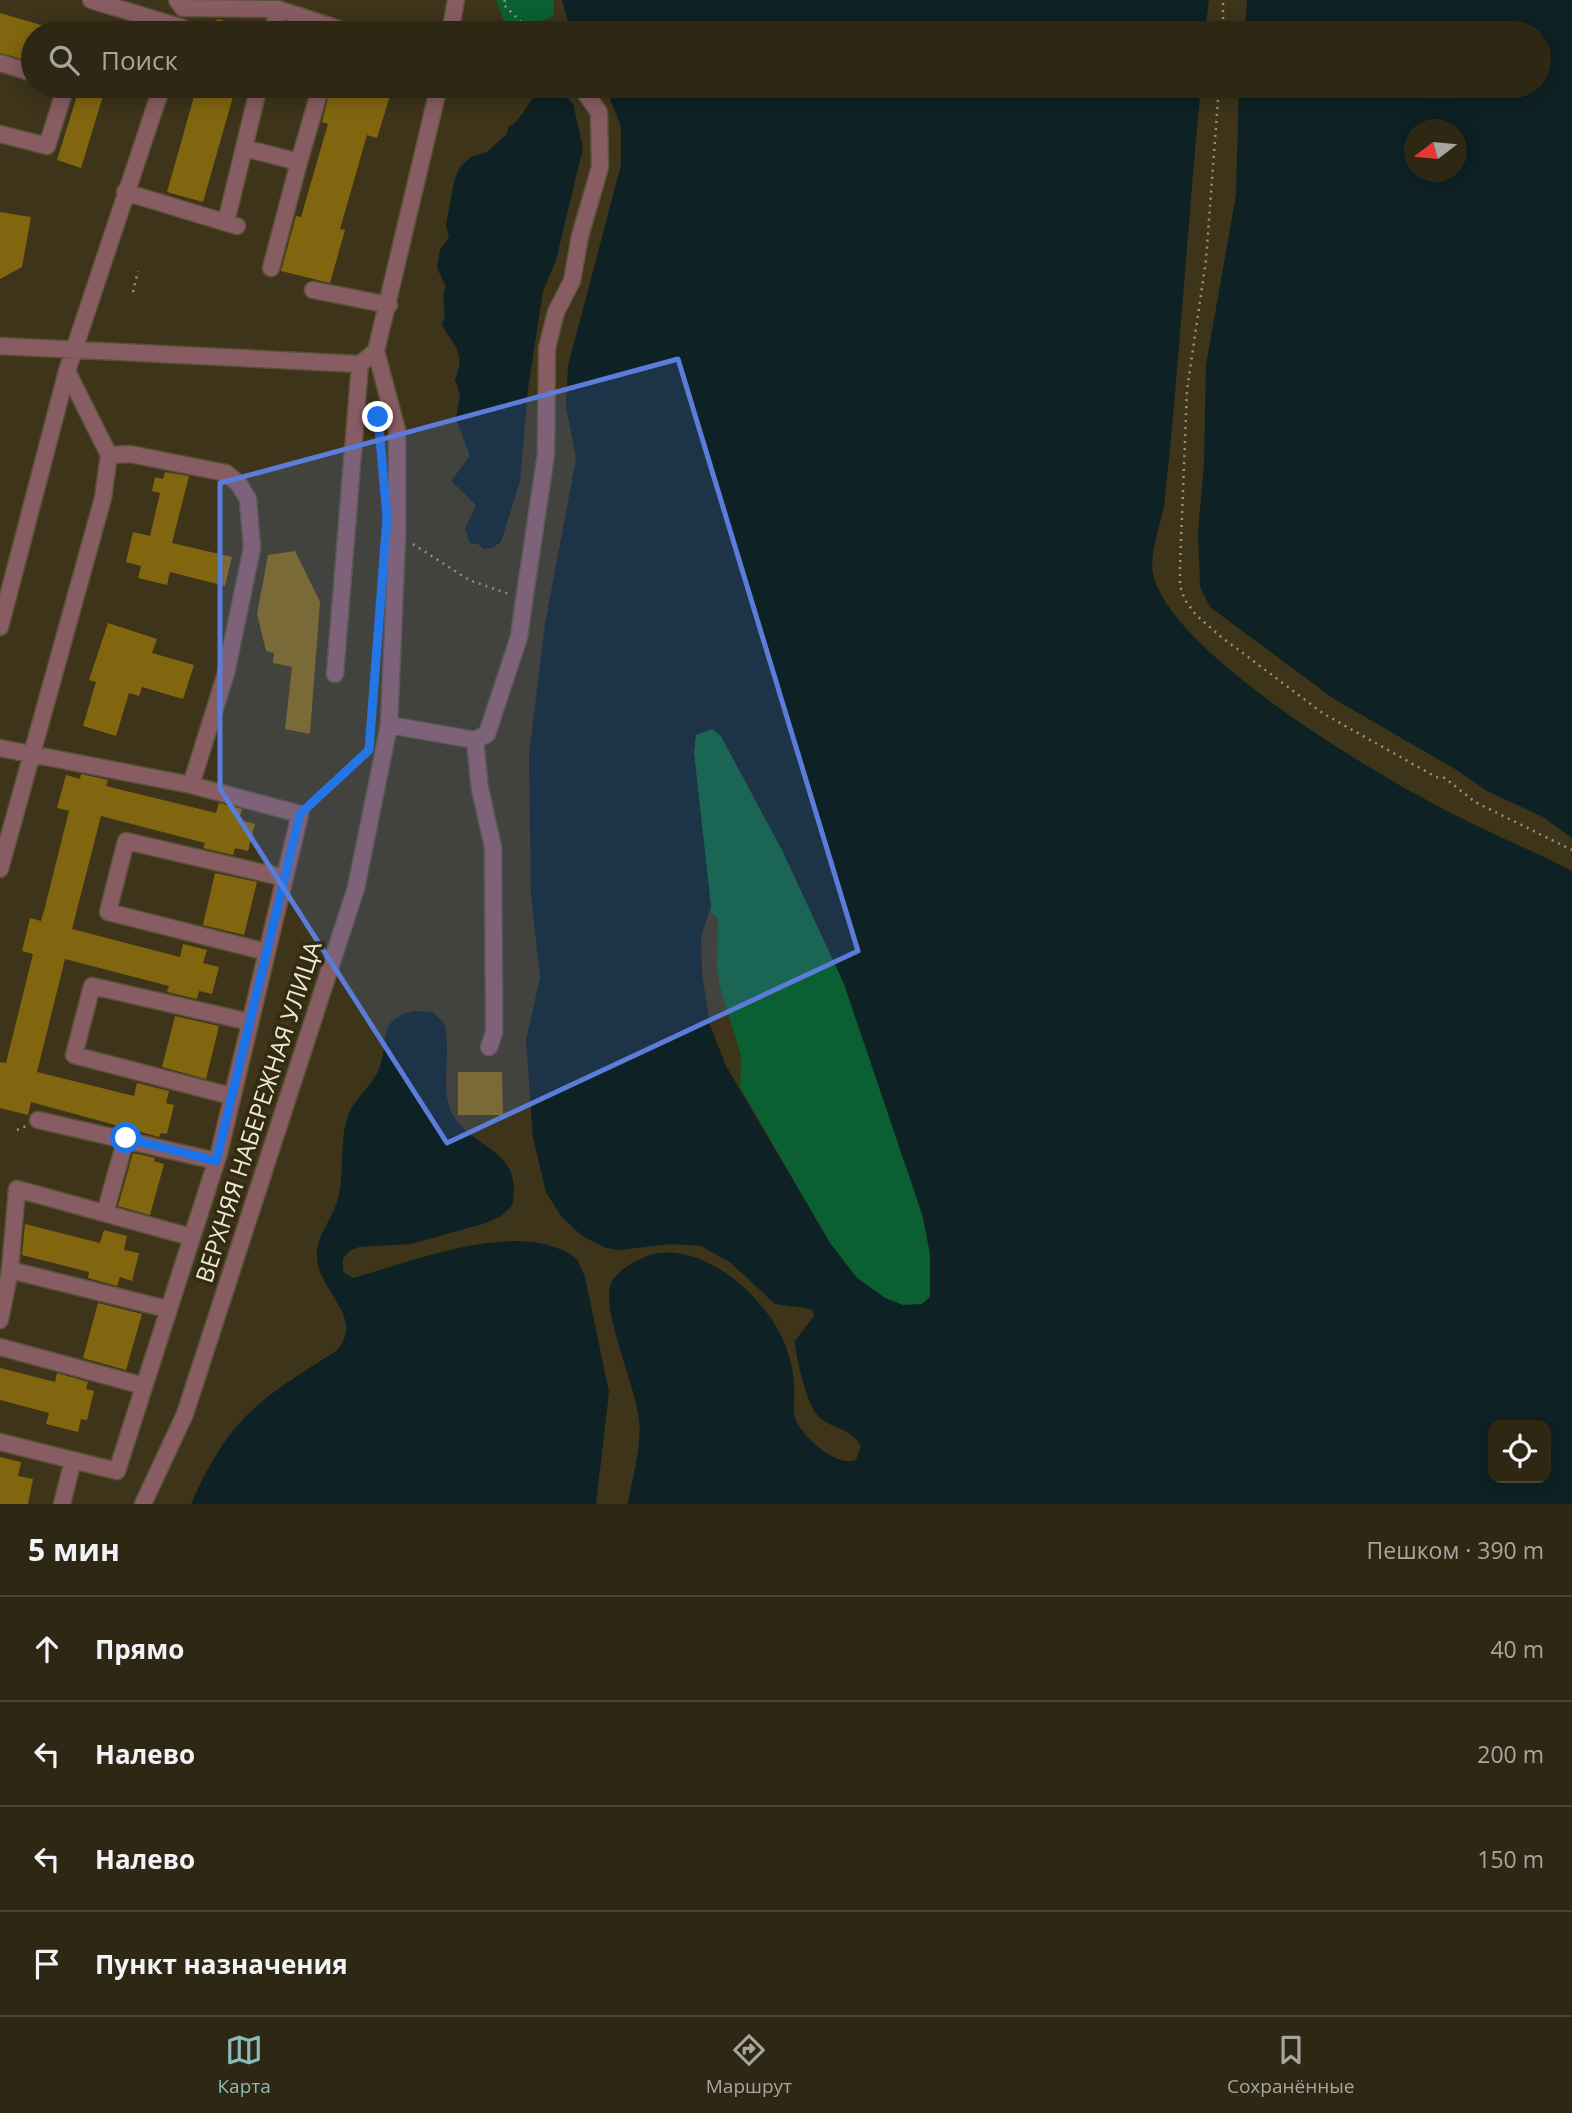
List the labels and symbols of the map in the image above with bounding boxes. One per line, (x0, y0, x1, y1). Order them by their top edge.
north arrow (1404, 119, 1467, 182)
route end (362, 401, 393, 432)
street label: ВЕРХНЯЯ НАБЕРЕЖНАЯ УЛИЦА (187, 936, 329, 1287)
route start (110, 1122, 141, 1153)

